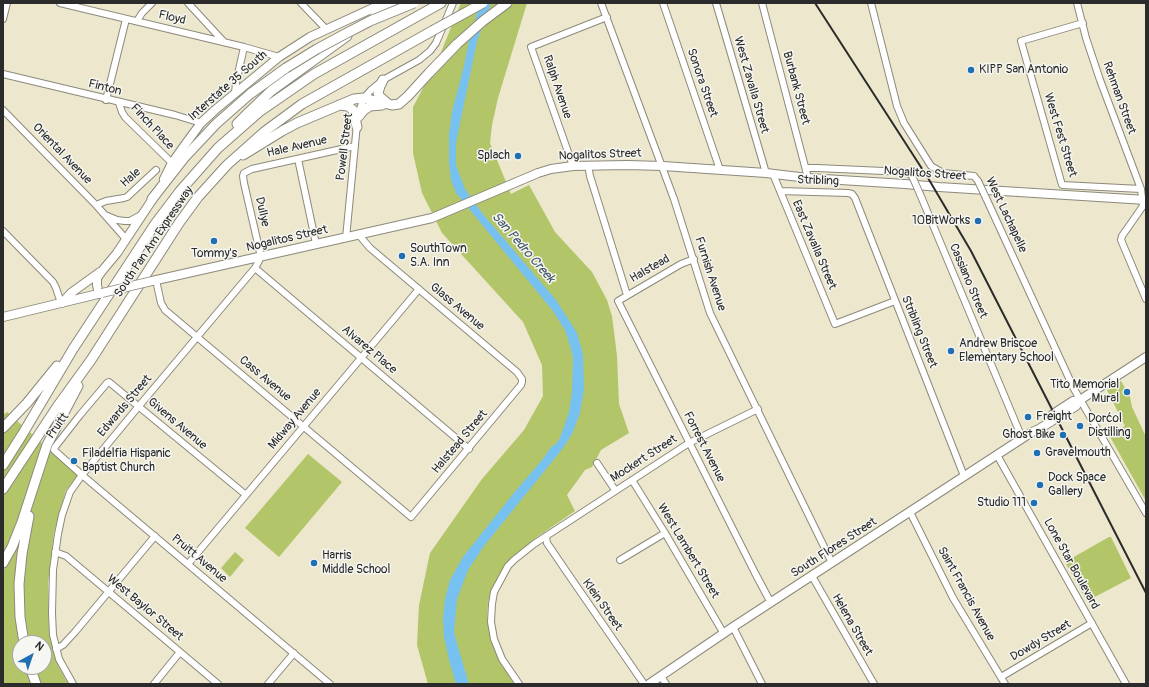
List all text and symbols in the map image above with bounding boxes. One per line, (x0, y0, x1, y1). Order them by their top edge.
street label: Floyd (157, 8, 187, 28)
street label: West Zavalla Street (730, 35, 772, 135)
street label: Sonora Street (684, 47, 720, 119)
street label: Interstate 35 South (186, 48, 270, 124)
street label: Burbank Street (779, 50, 813, 126)
street label: Ralph Avenue (539, 53, 575, 121)
street label: Rehman Street (1099, 60, 1139, 136)
place label: KIPP San Antonio (979, 63, 1068, 77)
marker: KIPP San Antonio (966, 65, 976, 75)
street label: Finton (87, 77, 123, 99)
street label: West Fest Street (1040, 91, 1080, 179)
street label: Finch Place (127, 101, 177, 153)
street label: Powell Street (334, 112, 356, 182)
street label: Oriental Avenue (29, 121, 95, 187)
street label: Hale Avenue (265, 133, 329, 161)
street label: Nogalitos Street (558, 146, 642, 164)
place label: Splach (477, 149, 510, 163)
marker: Splach (513, 151, 523, 161)
street label: Nogalitos Street (883, 164, 967, 184)
street label: Hale (118, 165, 144, 191)
street label: Stribling (797, 173, 839, 189)
street label: West Lachapelle (982, 175, 1030, 255)
street label: South Pan Am Expressway (111, 184, 197, 300)
street label: Dullye (252, 196, 272, 228)
street label: East Zavalla Street (789, 198, 839, 292)
water label: San Pedro Creek (488, 210, 558, 286)
place label: 10BitWorks (912, 214, 970, 228)
marker: 10BitWorks (973, 216, 983, 226)
street label: Nogalitos Street (245, 223, 329, 255)
street label: Furnish Avenue (691, 235, 729, 313)
marker: Tommy's (209, 236, 219, 246)
place label: SouthTown S.A. Inn (410, 242, 467, 270)
street label: Cassiano Street (946, 242, 990, 320)
place label: Tommy's (191, 247, 237, 261)
marker: SouthTown S.A. Inn (397, 251, 407, 261)
street label: Halstead (628, 252, 672, 286)
street label: Glass Avenue (427, 280, 487, 334)
street label: Stribling Street (898, 294, 940, 370)
street label: Alvarez Place (339, 323, 399, 377)
place label: Andrew Briscoe Elementary School (959, 337, 1054, 365)
marker: Andrew Briscoe Elementary School (946, 346, 956, 356)
street label: Cass Avenue (236, 353, 294, 405)
street label: Edwards Street (95, 372, 155, 440)
place label: Tito Memorial Mural (1050, 378, 1119, 406)
street label: Midway Avenue (265, 386, 325, 452)
marker: Tito Memorial Mural (1122, 387, 1132, 397)
street label: Givens Avenue (144, 395, 210, 453)
street label: Halstead Street (429, 407, 491, 477)
street label: Forrest Avenue (680, 409, 728, 485)
street label: Pruitt (44, 410, 72, 442)
place label: Freight (1036, 410, 1072, 424)
marker: Freight (1023, 412, 1033, 422)
place label: Dorćol Distilling (1088, 412, 1131, 440)
marker: Dorćol Distilling (1075, 421, 1085, 431)
place label: Ghost Bike (1002, 428, 1055, 442)
marker: Ghost Bike (1058, 430, 1068, 440)
street label: Mockert Street (608, 432, 680, 486)
place label: Gravelmouth (1045, 446, 1111, 460)
place label: Filadelfia Hispanic Baptist Church (82, 447, 171, 475)
marker: Gravelmouth (1032, 448, 1042, 458)
marker: Filadelfia Hispanic Baptist Church (69, 456, 79, 466)
place label: Dock Space Gallery (1048, 471, 1106, 499)
marker: Dock Space Gallery (1035, 480, 1045, 490)
place label: Studio 111 (977, 496, 1026, 510)
marker: Studio 111 (1029, 498, 1039, 508)
street label: West Lambert Street (654, 501, 722, 601)
street label: South Flores Street (788, 515, 880, 581)
street label: Lone Star Boulevard (1040, 516, 1102, 612)
street label: Pruitt Avenue (168, 532, 230, 586)
street label: Saint Francis Avenue (934, 544, 998, 644)
place label: Harris Middle School (322, 549, 390, 577)
marker: Harris Middle School (309, 558, 319, 568)
street label: West Baylor Street (104, 572, 186, 644)
street label: Klein Street (579, 576, 625, 634)
street label: Helena Street (828, 591, 876, 659)
street label: Dowdy Street (1008, 617, 1074, 665)
north arrow (12, 635, 52, 675)
text: N (32, 639, 46, 654)

